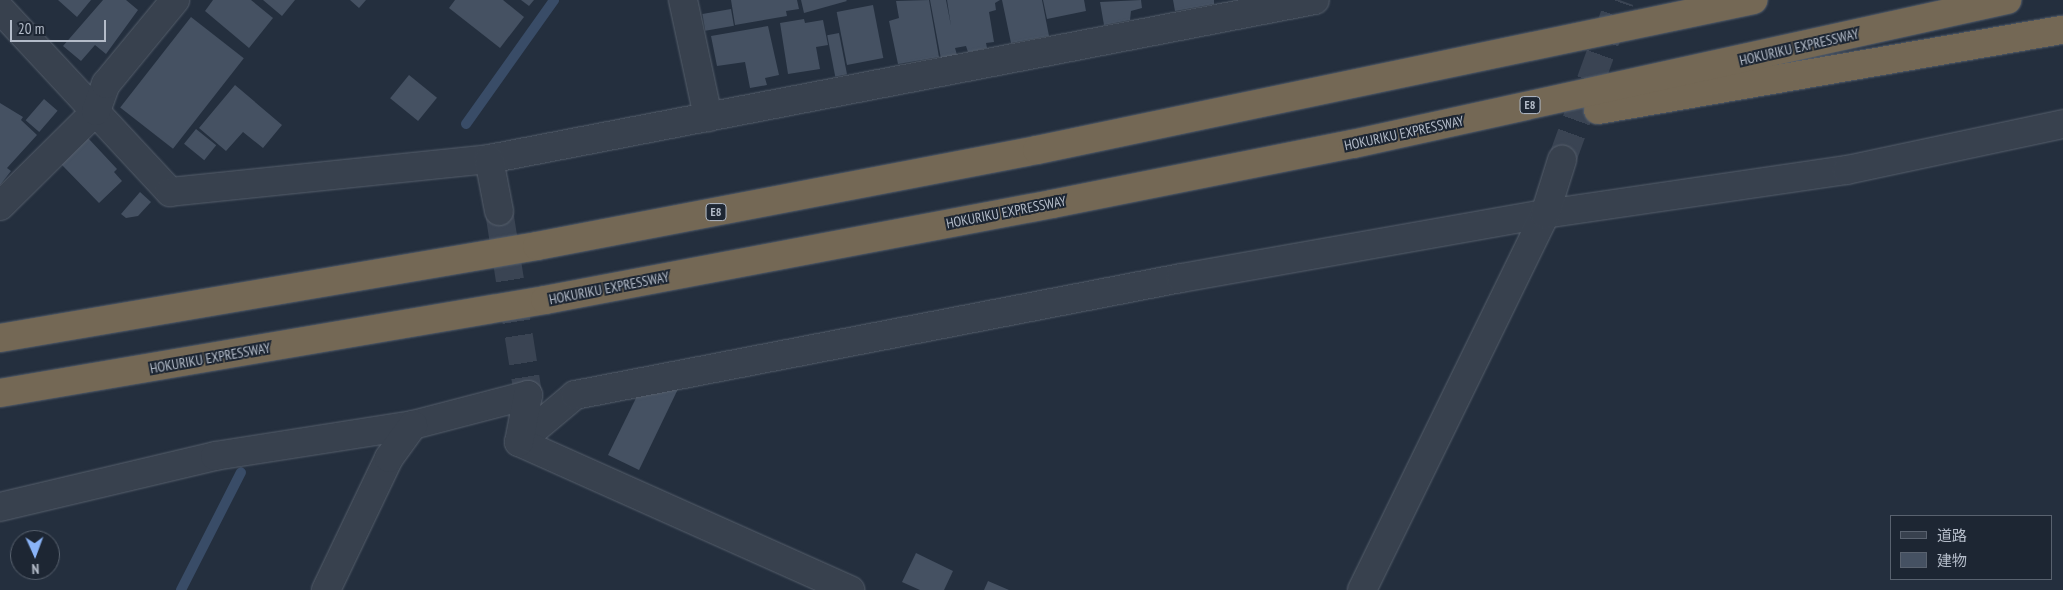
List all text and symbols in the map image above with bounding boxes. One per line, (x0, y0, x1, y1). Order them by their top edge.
scale bar (12, 10, 109, 42)
text: 20 m (18, 19, 44, 38)
street label: HOKURIKU EXPRESSWAY (1738, 25, 1860, 69)
road number: E8 (1519, 96, 1541, 114)
street label: HOKURIKU EXPRESSWAY (1343, 112, 1465, 154)
street label: HOKURIKU EXPRESSWAY (945, 192, 1067, 232)
road number: E8 (705, 202, 727, 222)
street label: HOKURIKU EXPRESSWAY (548, 268, 670, 308)
street label: HOKURIKU EXPRESSWAY (149, 339, 271, 377)
legend (1890, 515, 2053, 580)
text: 道路 (1937, 526, 1967, 545)
north arrow (10, 530, 60, 580)
text: 建物 (1937, 551, 1967, 570)
text: N (31, 560, 40, 578)

